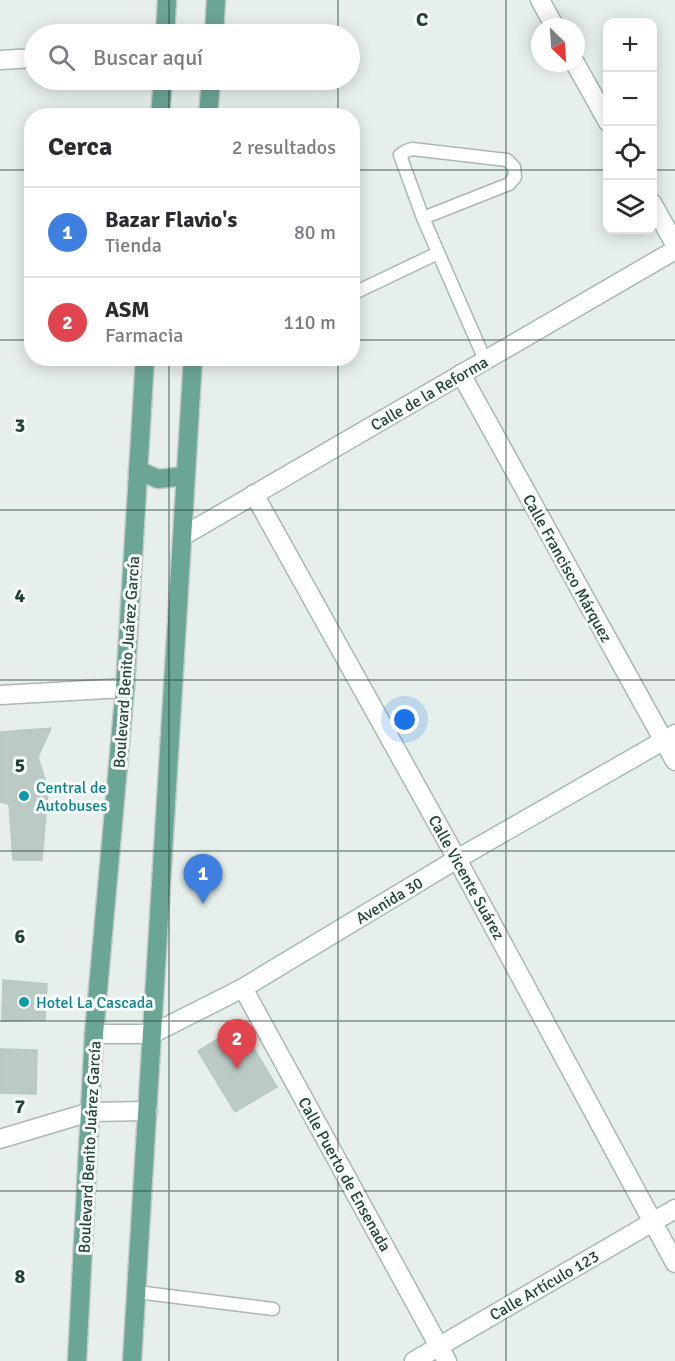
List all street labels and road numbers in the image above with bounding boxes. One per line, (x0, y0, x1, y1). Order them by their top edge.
street label: Calle de la Reforma (367, 352, 492, 436)
street label: Calle Francisco Márquez (518, 491, 616, 646)
street label: Boulevard Benito Juárez García (110, 555, 144, 769)
street label: Calle Vicente Suárez (424, 812, 509, 943)
street label: Avenida 30 (352, 873, 427, 929)
street label: Boulevard Benito Juárez García (74, 1040, 106, 1254)
street label: Calle Puerto de Ensenada (293, 1094, 395, 1255)
street label: Calle Artículo 123 (486, 1246, 603, 1325)

